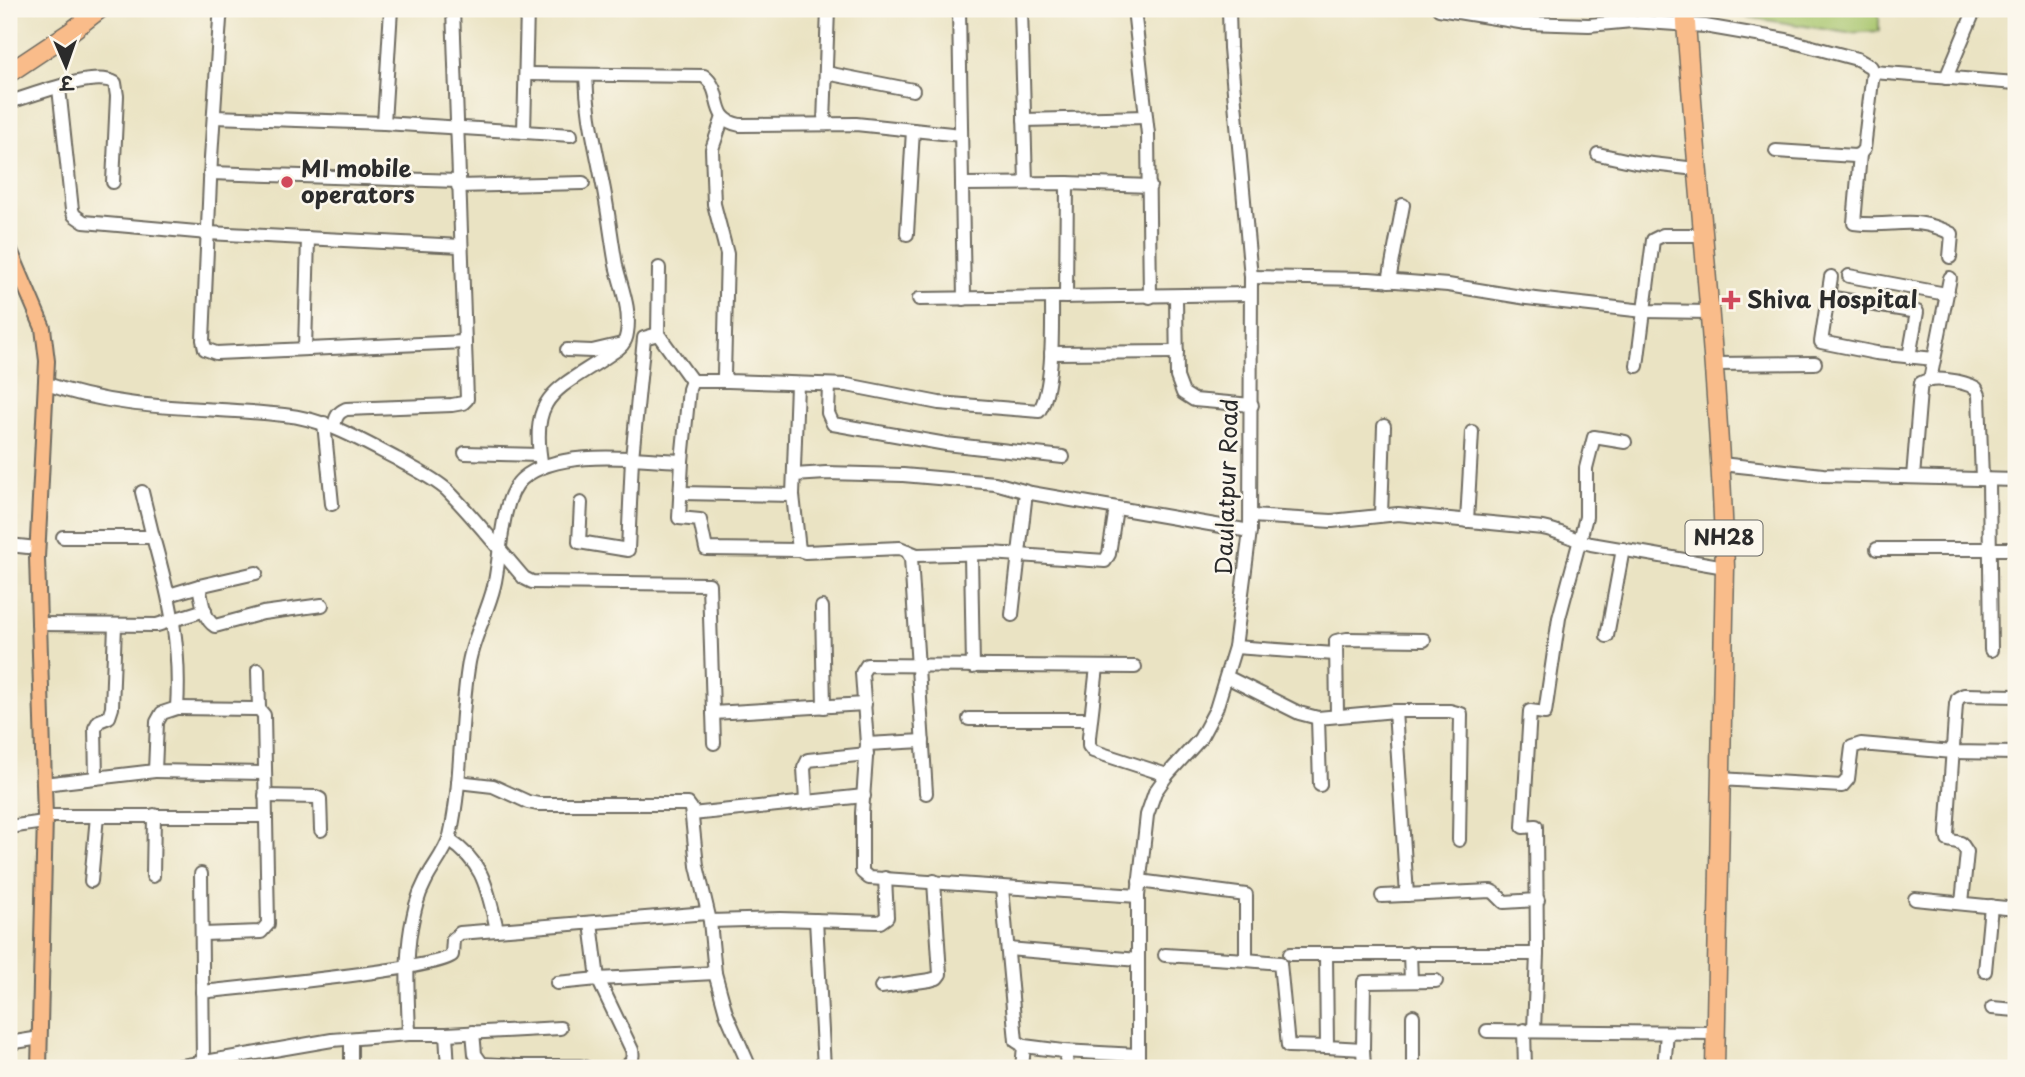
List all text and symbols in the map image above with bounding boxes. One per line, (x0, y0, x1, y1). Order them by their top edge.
north arrow (32, 32, 102, 102)
text: उ (57, 70, 75, 98)
place label: MI mobile operators (301, 150, 415, 211)
marker: MI mobile operators (279, 174, 295, 190)
place label: Shiva Hospital (1747, 281, 1917, 316)
marker: Shiva Hospital (1721, 290, 1741, 310)
street label: Daulatpur Road (1205, 398, 1246, 576)
road number: NH28 (1686, 520, 1762, 556)

